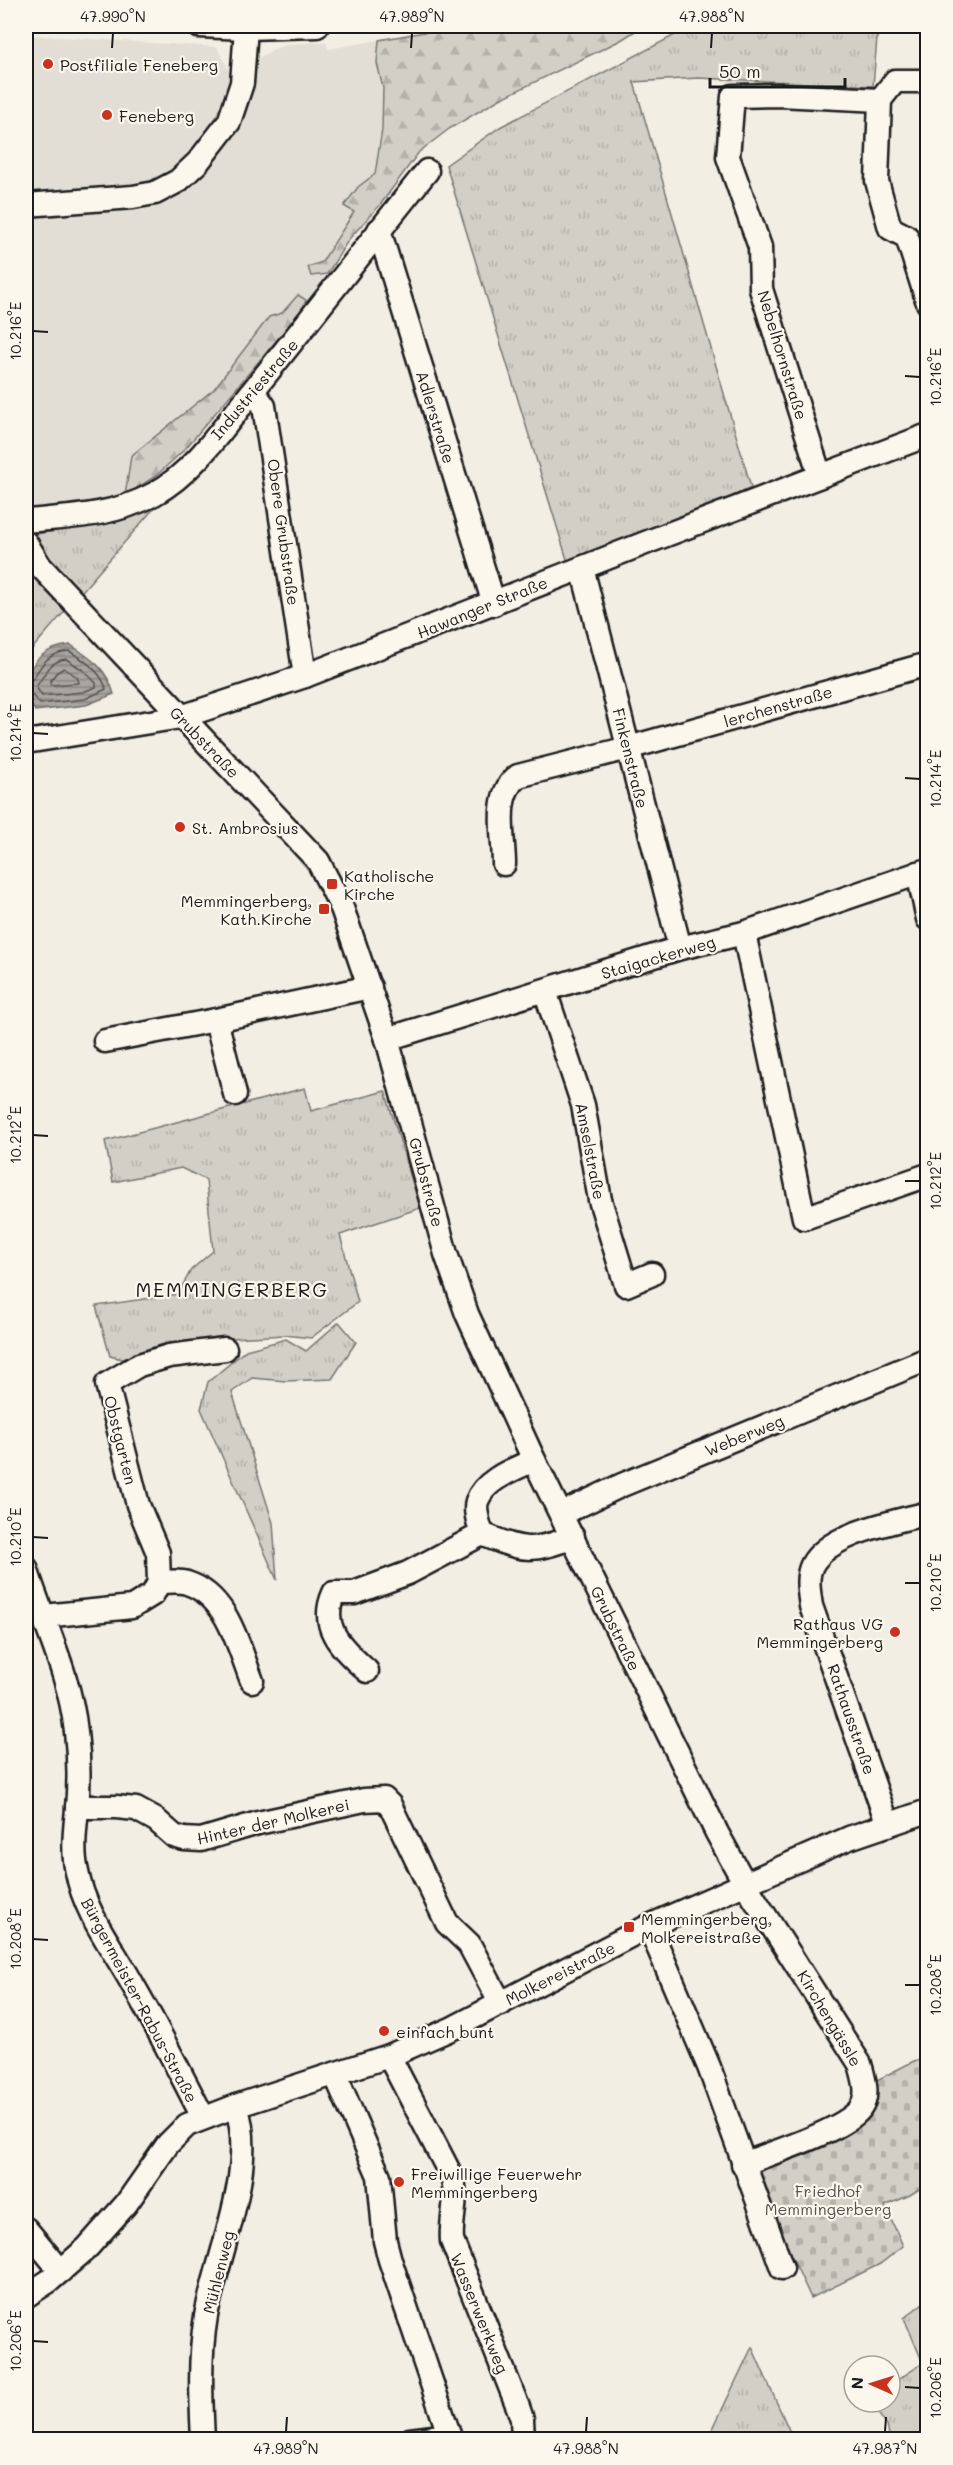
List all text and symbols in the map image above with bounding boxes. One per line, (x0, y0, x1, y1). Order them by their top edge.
text: 47.990°N (80, 6, 146, 26)
text: 47.989°N (379, 6, 445, 26)
text: 47.988°N (679, 6, 745, 26)
scale bar (710, 51, 845, 89)
place label: Postfiliale Feneberg (60, 54, 218, 75)
marker: Postfiliale Feneberg (41, 57, 55, 71)
text: 50 m (719, 59, 761, 83)
place label: Feneberg (119, 105, 194, 126)
marker: Feneberg (100, 108, 114, 122)
street label: Nebelhornstraße (753, 288, 813, 422)
text: 10.216°E (5, 301, 25, 360)
street label: Industriestraße (206, 334, 302, 444)
text: 10.216°E (925, 347, 945, 406)
street label: Adlerstraße (412, 368, 460, 466)
street label: Obere Grubstraße (263, 457, 305, 607)
street label: Hawanger Straße (414, 571, 550, 643)
street label: lerchenstraße (721, 680, 835, 732)
street label: Grubstraße (166, 702, 244, 782)
text: 10.214°E (5, 703, 25, 762)
street label: Finkenstraße (608, 706, 654, 810)
text: 10.214°E (925, 749, 945, 808)
place label: St. Ambrosius (192, 817, 299, 838)
marker: St. Ambrosius (173, 820, 187, 834)
place label: Katholische Kirche (344, 865, 434, 904)
marker: Katholische Kirche (325, 877, 339, 891)
place label: Memmingerberg, Kath.Kirche (181, 890, 312, 929)
marker: Memmingerberg, Kath.Kirche (317, 902, 331, 916)
street label: Staigackerweg (599, 931, 717, 983)
street label: Amselstraße (571, 1101, 611, 1201)
text: 10.212°E (5, 1106, 25, 1164)
street label: Grubstraße (405, 1135, 449, 1229)
text: 10.212°E (925, 1152, 945, 1210)
district label: MEMMINGERBERG (136, 1276, 328, 1302)
street label: Obstgarten (100, 1393, 142, 1487)
street label: Weberweg (701, 1410, 787, 1460)
text: 10.210°E (5, 1507, 25, 1567)
text: 10.210°E (925, 1553, 945, 1613)
street label: Grubstraße (586, 1582, 646, 1674)
place label: Rathaus VG Memmingerberg (756, 1613, 883, 1652)
marker: Rathaus VG Memmingerberg (888, 1625, 902, 1639)
street label: Rathausstraße (823, 1661, 881, 1777)
street label: Hinter der Molkerei (195, 1793, 351, 1849)
street label: Bürgermeister-Rabus-Straße (77, 1894, 203, 2106)
text: 10.208°E (5, 1908, 25, 1970)
place label: Memmingerberg, Molkereistraße (641, 1908, 772, 1947)
marker: Memmingerberg, Molkereistraße (622, 1920, 636, 1934)
street label: Molkereistraße (502, 1936, 618, 2010)
text: 10.208°E (925, 1954, 945, 2016)
street label: Kirchengässle (793, 1966, 867, 2070)
place label: einfach bunt (396, 2021, 494, 2042)
marker: einfach bunt (377, 2024, 391, 2038)
place label: Freiwillige Feuerwehr Memmingerberg (411, 2163, 582, 2202)
marker: Freiwillige Feuerwehr Memmingerberg (392, 2175, 406, 2189)
park label: Friedhof Memmingerberg (765, 2180, 891, 2219)
street label: Mühlenweg (198, 2228, 238, 2316)
street label: Wasserwerkweg (446, 2250, 514, 2376)
text: 10.206°E (5, 2310, 25, 2372)
north arrow (842, 2354, 902, 2414)
text: 10.206°E (925, 2357, 945, 2419)
text: N (846, 2377, 867, 2390)
text: 47.989°N (253, 2438, 319, 2458)
text: 47.988°N (553, 2438, 619, 2458)
text: 47.987°N (853, 2438, 917, 2458)

